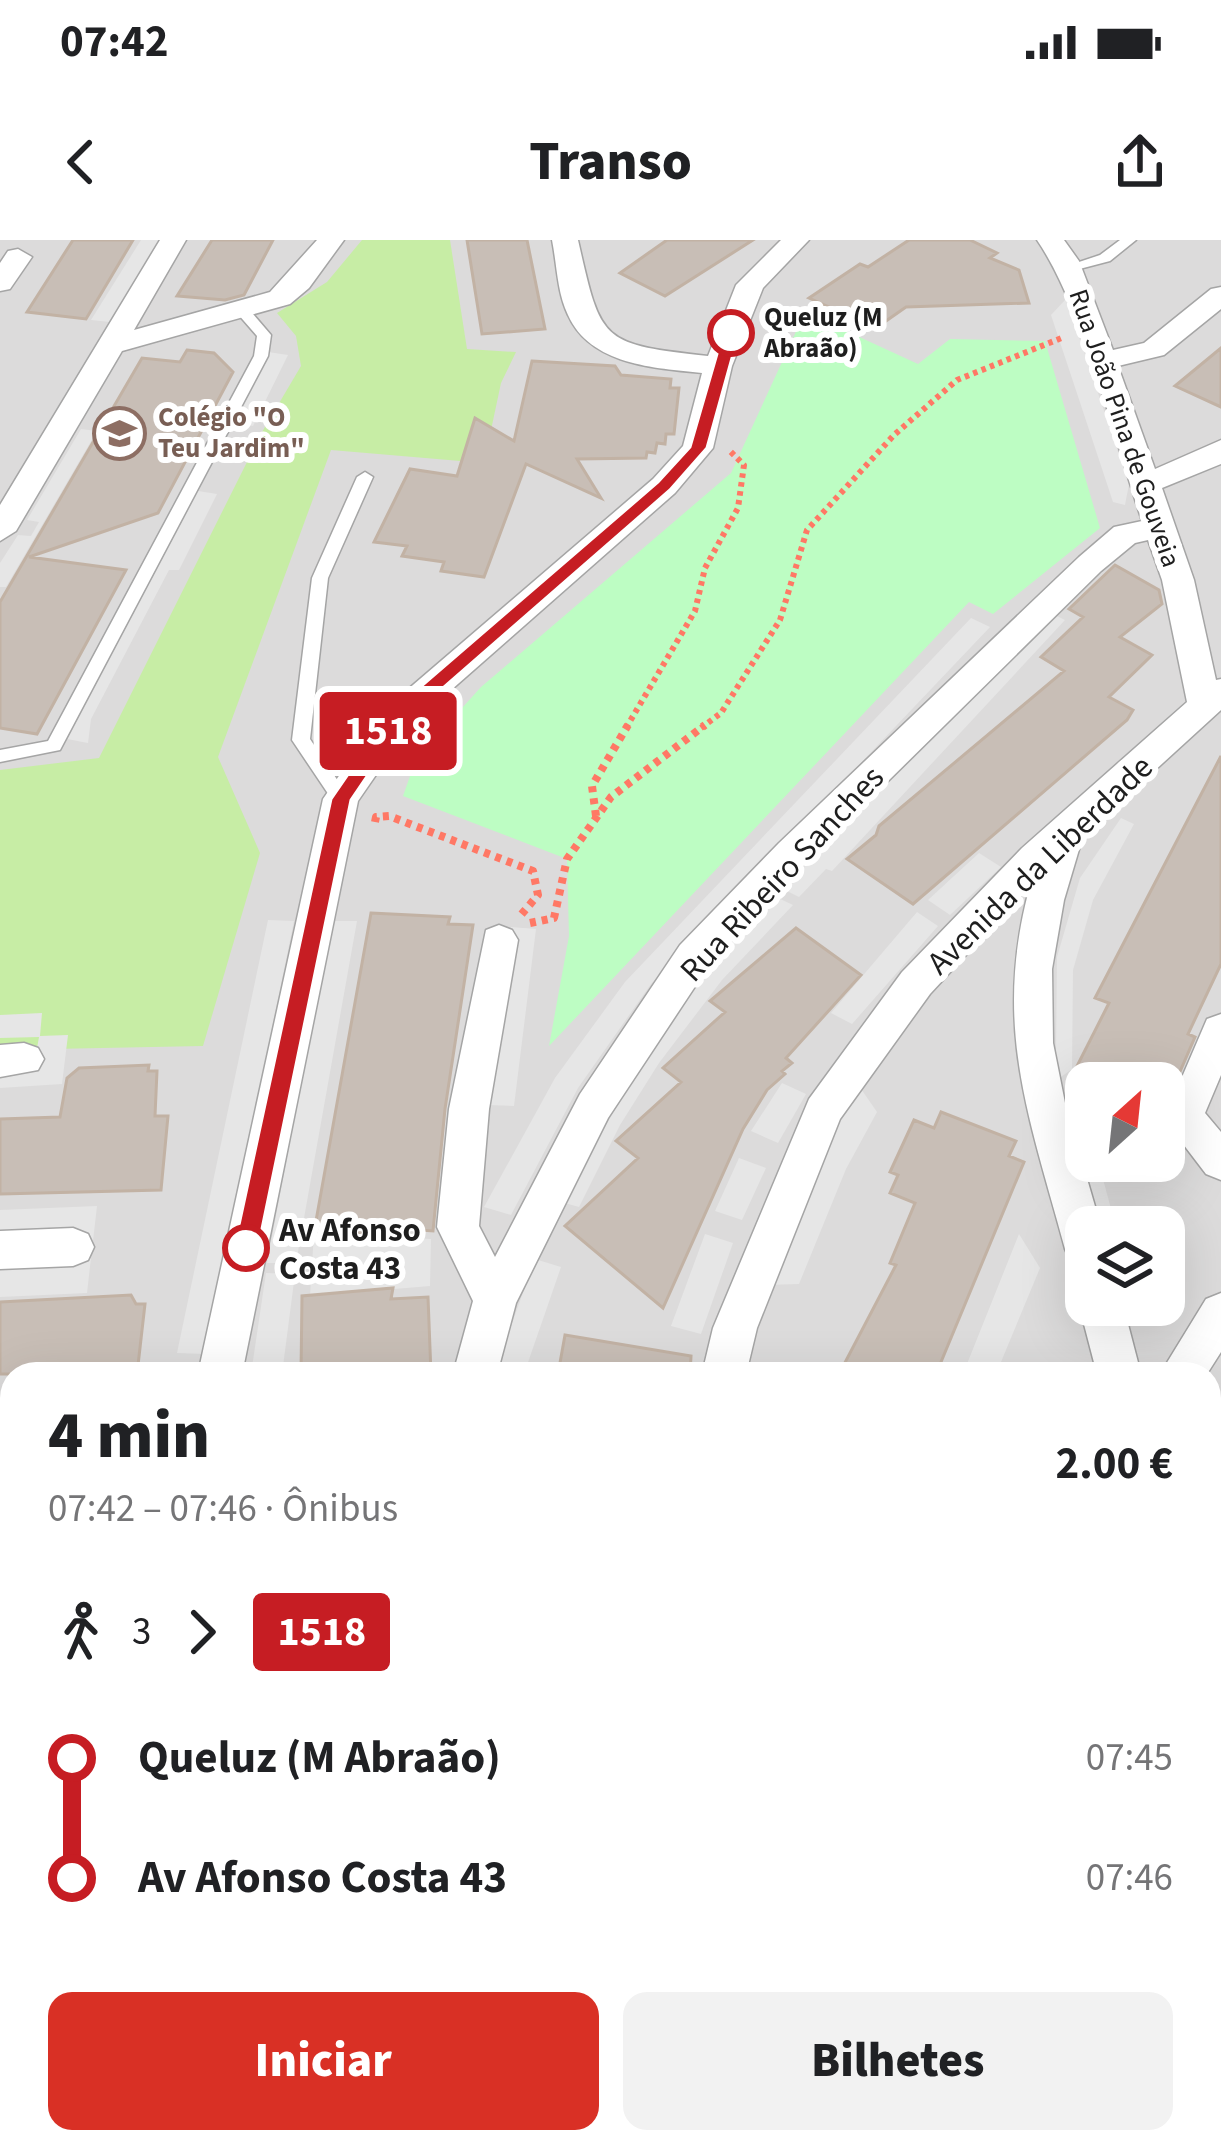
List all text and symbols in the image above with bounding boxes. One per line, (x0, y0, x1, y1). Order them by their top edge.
text: 07:42 (60, 10, 169, 74)
text: Transo (529, 124, 692, 201)
icon: back (48, 129, 114, 195)
icon: share (1107, 129, 1173, 195)
street label: Rua João Pina de Gouveia (1059, 284, 1190, 572)
place label: Queluz (M Abraão) (763, 298, 883, 368)
marker: Queluz (M Abraão) (709, 311, 753, 355)
place label: Colégio "O Teu Jardim" (158, 398, 305, 468)
school or university icon: Colégio "O Teu Jardim" (91, 405, 147, 461)
line badge: 1518 (304, 692, 472, 770)
text: 1518 (344, 701, 432, 761)
street label: Avenida da Liberdade (916, 745, 1164, 986)
street label: Rua Ribeiro Sanches (669, 755, 895, 993)
north arrow (1065, 1062, 1185, 1182)
map controls (1065, 1062, 1185, 1326)
button: layers (1065, 1206, 1185, 1326)
place label: Av Afonso Costa 43 (278, 1207, 421, 1292)
marker: Av Afonso Costa 43 (224, 1226, 268, 1270)
text: 4 min (48, 1389, 210, 1483)
text: 2.00 € (1055, 1432, 1173, 1496)
text: 07:42 – 07:46 · Ônibus (48, 1481, 398, 1537)
icon: walk (48, 1599, 114, 1665)
icon: forward (169, 1599, 235, 1665)
text: 1518 (277, 1602, 366, 1662)
text: 3 (132, 1604, 151, 1660)
text: Queluz (M Abraão) (138, 1726, 501, 1790)
text: 07:45 (1086, 1730, 1173, 1786)
text: Av Afonso Costa 43 (138, 1846, 507, 1910)
text: 07:46 (1086, 1850, 1173, 1906)
button: Iniciar (48, 1992, 599, 2130)
button: Bilhetes (623, 1992, 1173, 2130)

